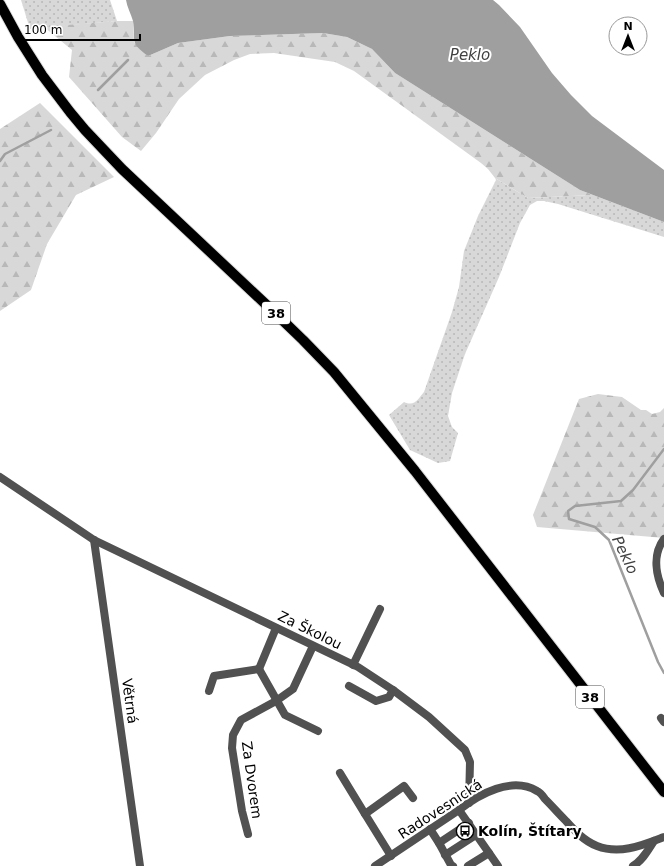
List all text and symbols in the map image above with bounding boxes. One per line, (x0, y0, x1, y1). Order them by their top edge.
scale bar (18, 16, 140, 42)
north arrow (608, 16, 648, 56)
text: N (623, 20, 633, 33)
text: 100 m (24, 23, 62, 37)
water label: Peklo (450, 46, 490, 64)
road number: 38 (262, 302, 290, 324)
water label: Peklo (608, 533, 642, 577)
street label: Za Školou (275, 607, 345, 652)
street label: Větrná (119, 677, 141, 725)
road number: 38 (576, 686, 604, 708)
street label: Za Dvorem (239, 740, 265, 820)
street label: Radovesnická (395, 776, 485, 842)
bus stop icon: Kolín, Štítary (455, 821, 475, 841)
place label: Kolín, Štítary (478, 822, 582, 839)

